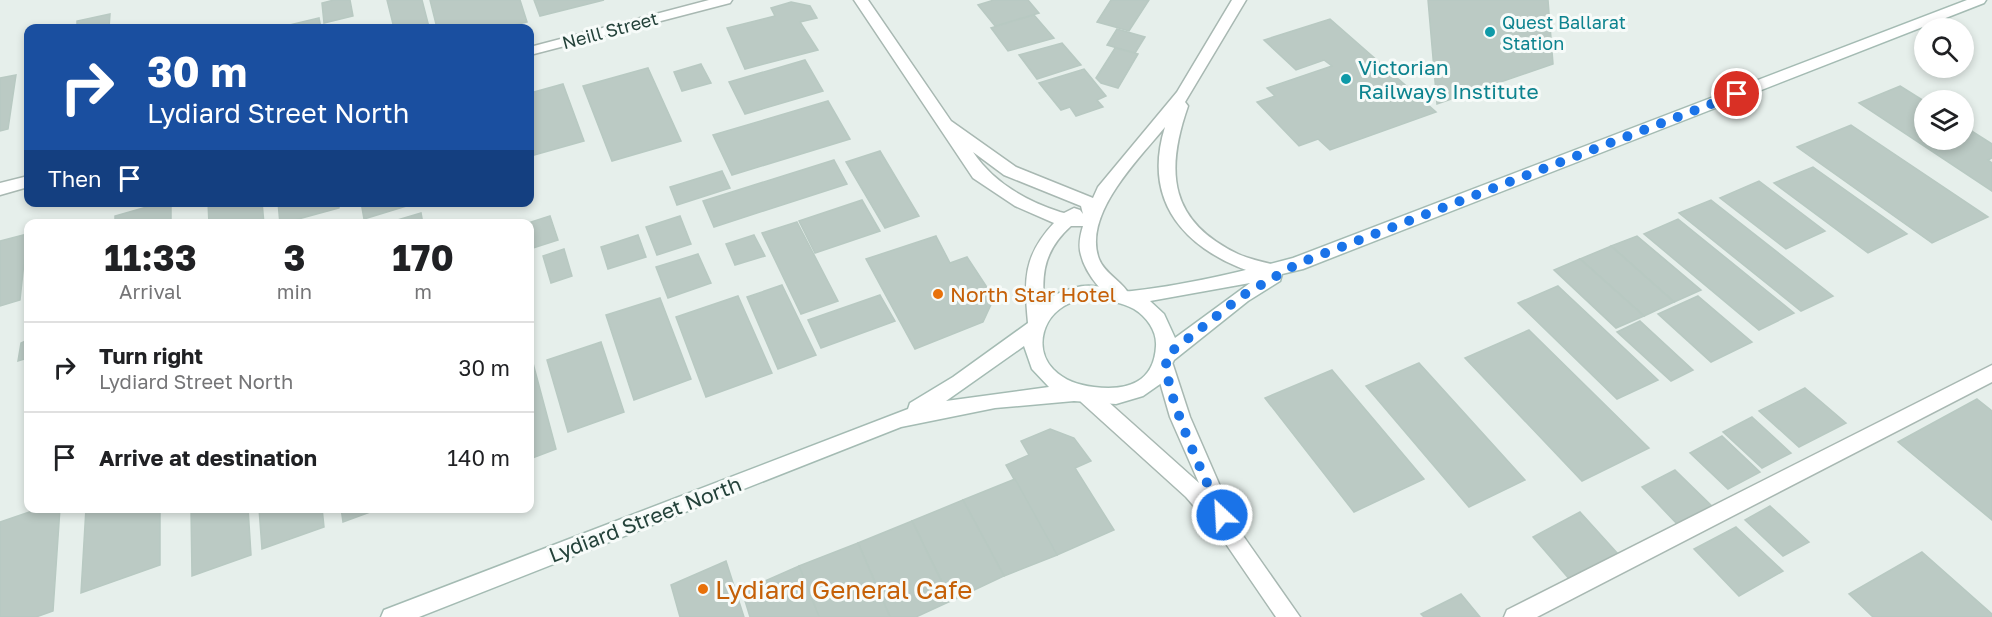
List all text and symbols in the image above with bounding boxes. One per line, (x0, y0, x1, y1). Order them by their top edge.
street label: Neill Street (560, 7, 660, 53)
place label: Quest Ballarat Station (1502, 11, 1626, 54)
map controls (1914, 18, 1974, 150)
button: search (1914, 18, 1974, 78)
marker: Quest Ballarat Station (1483, 25, 1497, 39)
text: 30 m (147, 46, 247, 96)
icon: right (48, 48, 126, 126)
place label: Victorian Railways Institute (1358, 54, 1539, 104)
pin (1711, 68, 1762, 119)
marker: Victorian Railways Institute (1339, 72, 1353, 86)
icon: arrive (1720, 77, 1753, 110)
button: layers (1914, 90, 1974, 150)
text: Lydiard Street North (147, 97, 409, 129)
icon: arrive (113, 162, 146, 195)
text: Then (48, 165, 101, 192)
text: 11:33 (104, 236, 197, 279)
text: 3 (283, 236, 305, 279)
text: 170 (392, 236, 454, 279)
text: Arrival (119, 279, 182, 303)
text: min (277, 279, 312, 303)
text: m (414, 279, 432, 303)
place label: North Star Hotel (950, 281, 1116, 307)
marker: North Star Hotel (931, 287, 945, 301)
text: Turn right (99, 342, 203, 369)
icon: right (48, 351, 81, 384)
text: 30 m (459, 354, 510, 381)
text: Lydiard Street North (99, 369, 293, 393)
icon: arrive (48, 441, 81, 474)
text: Arrive at destination (99, 444, 317, 471)
text: 140 m (447, 444, 510, 471)
street label: Lydiard Street North (545, 470, 745, 568)
position arrow (1190, 483, 1254, 547)
place label: Lydiard General Cafe (715, 574, 972, 605)
marker: Lydiard General Cafe (696, 582, 710, 596)

